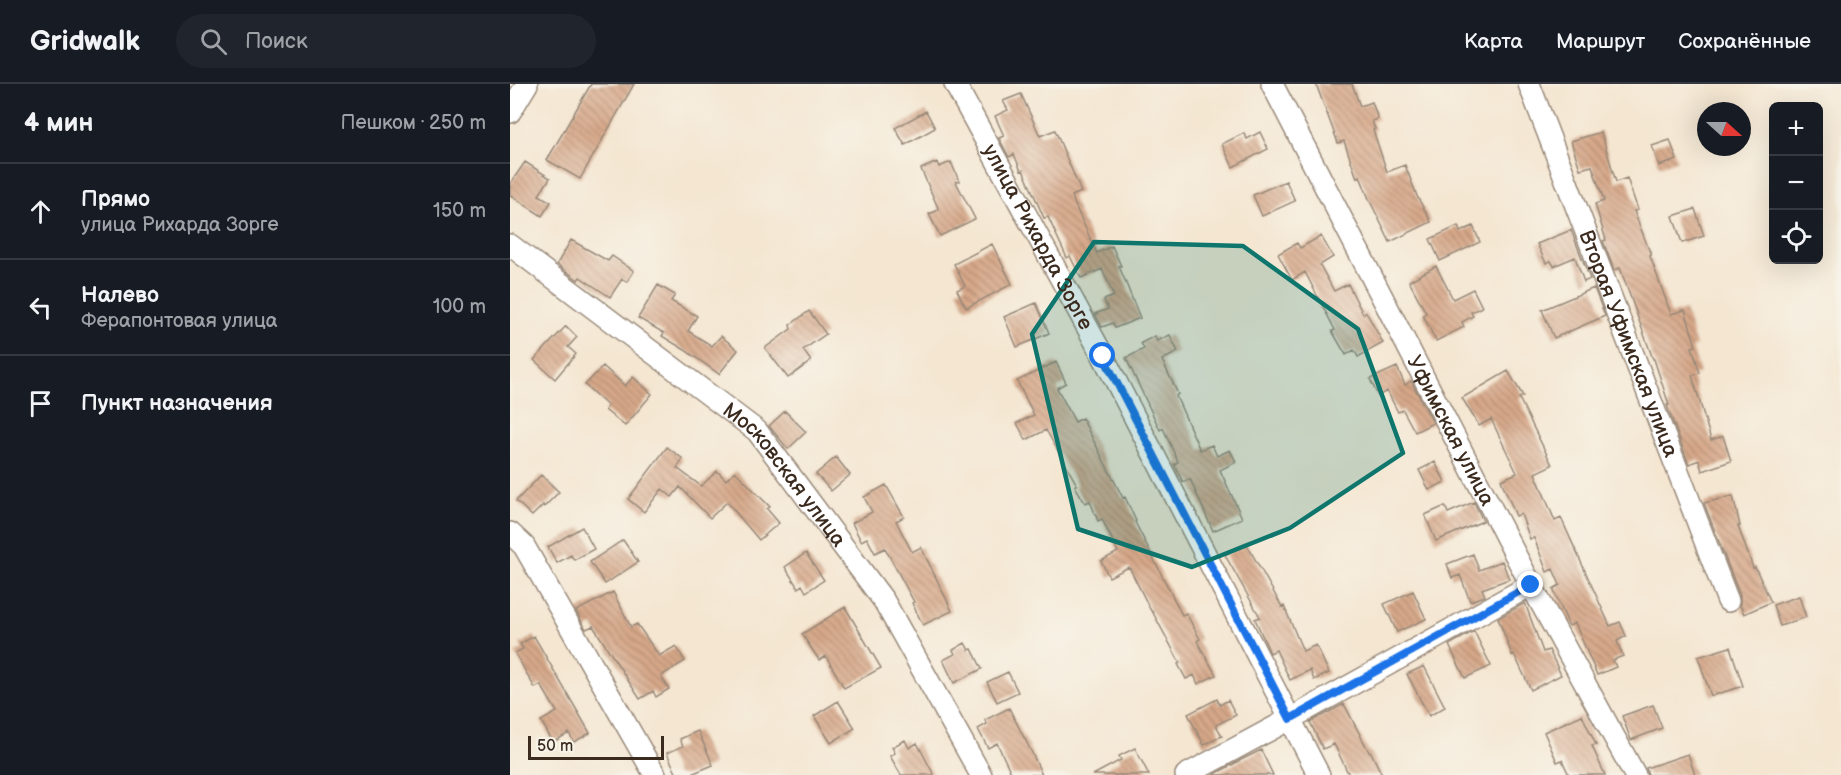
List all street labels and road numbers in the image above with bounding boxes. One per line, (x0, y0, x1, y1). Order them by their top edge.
street label: улица Рихарда Зорге (978, 140, 1099, 334)
street label: Вторая Уфимская улица (1574, 226, 1684, 461)
street label: Уфимская улица (1402, 351, 1501, 510)
street label: Московская улица (718, 397, 852, 552)

